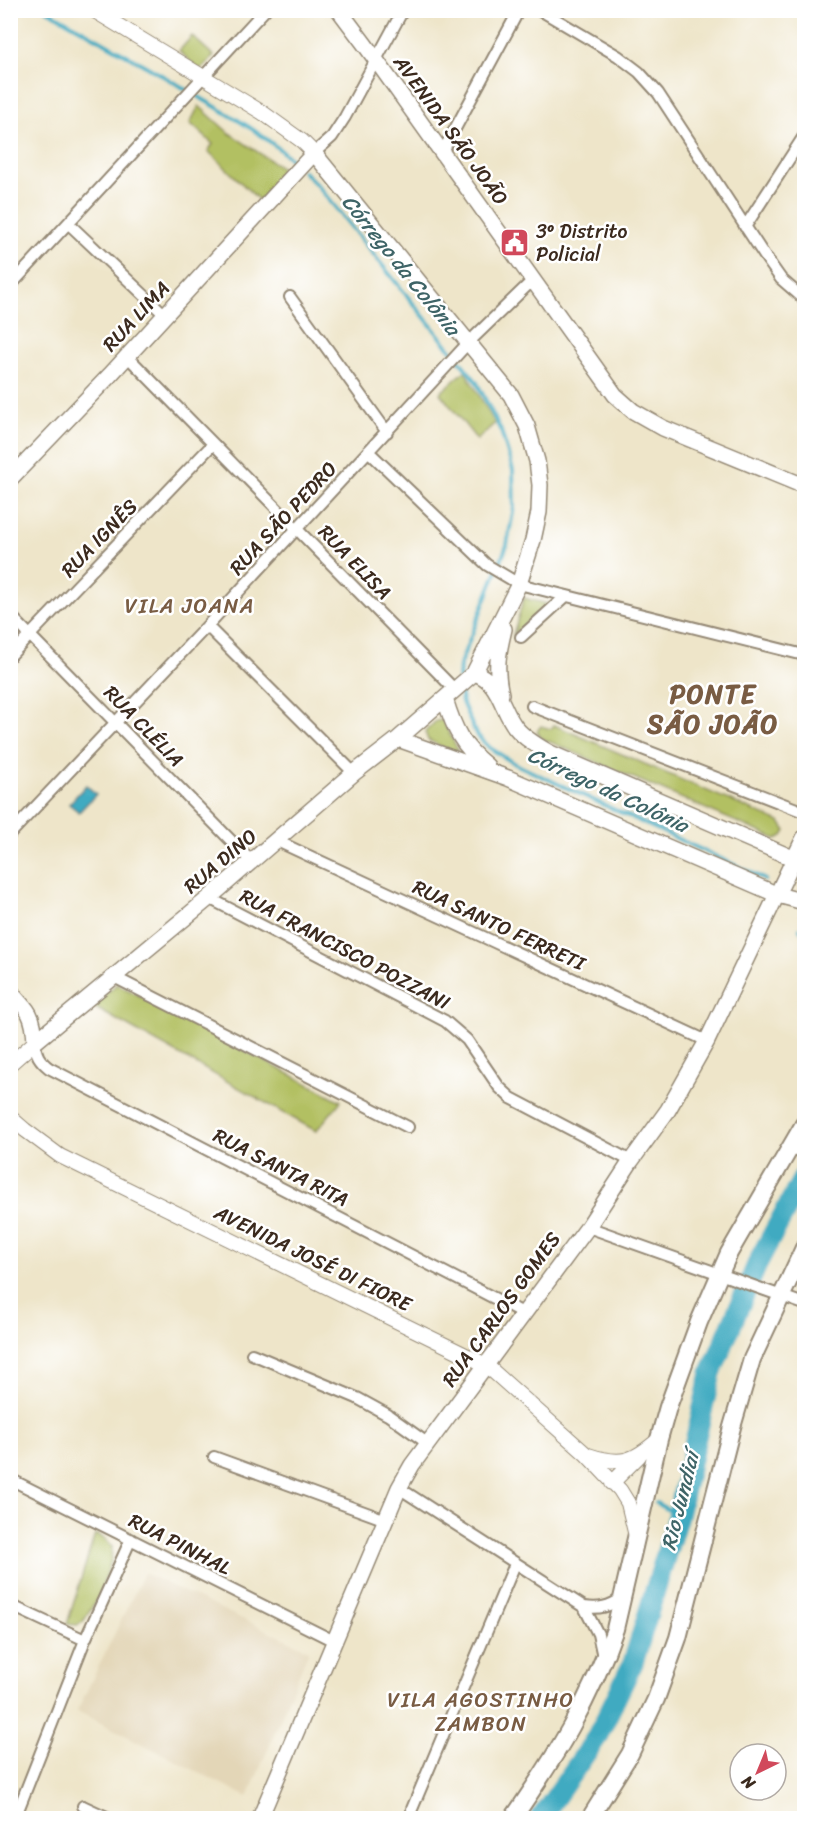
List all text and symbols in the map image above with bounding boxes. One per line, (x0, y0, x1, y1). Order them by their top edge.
street label: AVENIDA SÃO JOÃO (383, 47, 517, 213)
water label: Córrego da Colônia (332, 186, 472, 346)
place label: 3º Distrito Policial (536, 214, 627, 272)
public building icon: 3º Distrito Policial (499, 226, 531, 258)
street label: RUA LIMA (94, 272, 179, 360)
street label: RUA SÃO PEDRO (221, 453, 346, 584)
street label: RUA IGNÊS (52, 490, 147, 586)
street label: RUA ELISA (309, 516, 400, 609)
district label: VILA JOANA (125, 587, 255, 625)
district label: PONTE SÃO JOÃO (646, 671, 779, 747)
street label: RUA CLÉLIA (95, 677, 192, 776)
water label: Córrego da Colônia (521, 736, 697, 845)
street label: RUA DINO (175, 820, 265, 903)
street label: RUA SANTO FERRETI (407, 870, 592, 981)
street label: RUA FRANCISCO POZZANI (233, 879, 456, 1020)
street label: RUA SANTA RITA (207, 1118, 355, 1217)
street label: AVENIDA JOSÉ DI FIORE (207, 1195, 419, 1322)
street label: RUA CARLOS GOMES (433, 1224, 570, 1395)
water label: Rio Jundiaí (649, 1442, 712, 1554)
street label: RUA PINHAL (122, 1504, 238, 1586)
district label: VILA AGOSTINHO ZAMBON (387, 1681, 575, 1743)
north arrow (728, 1742, 788, 1802)
text: N (734, 1768, 763, 1798)

